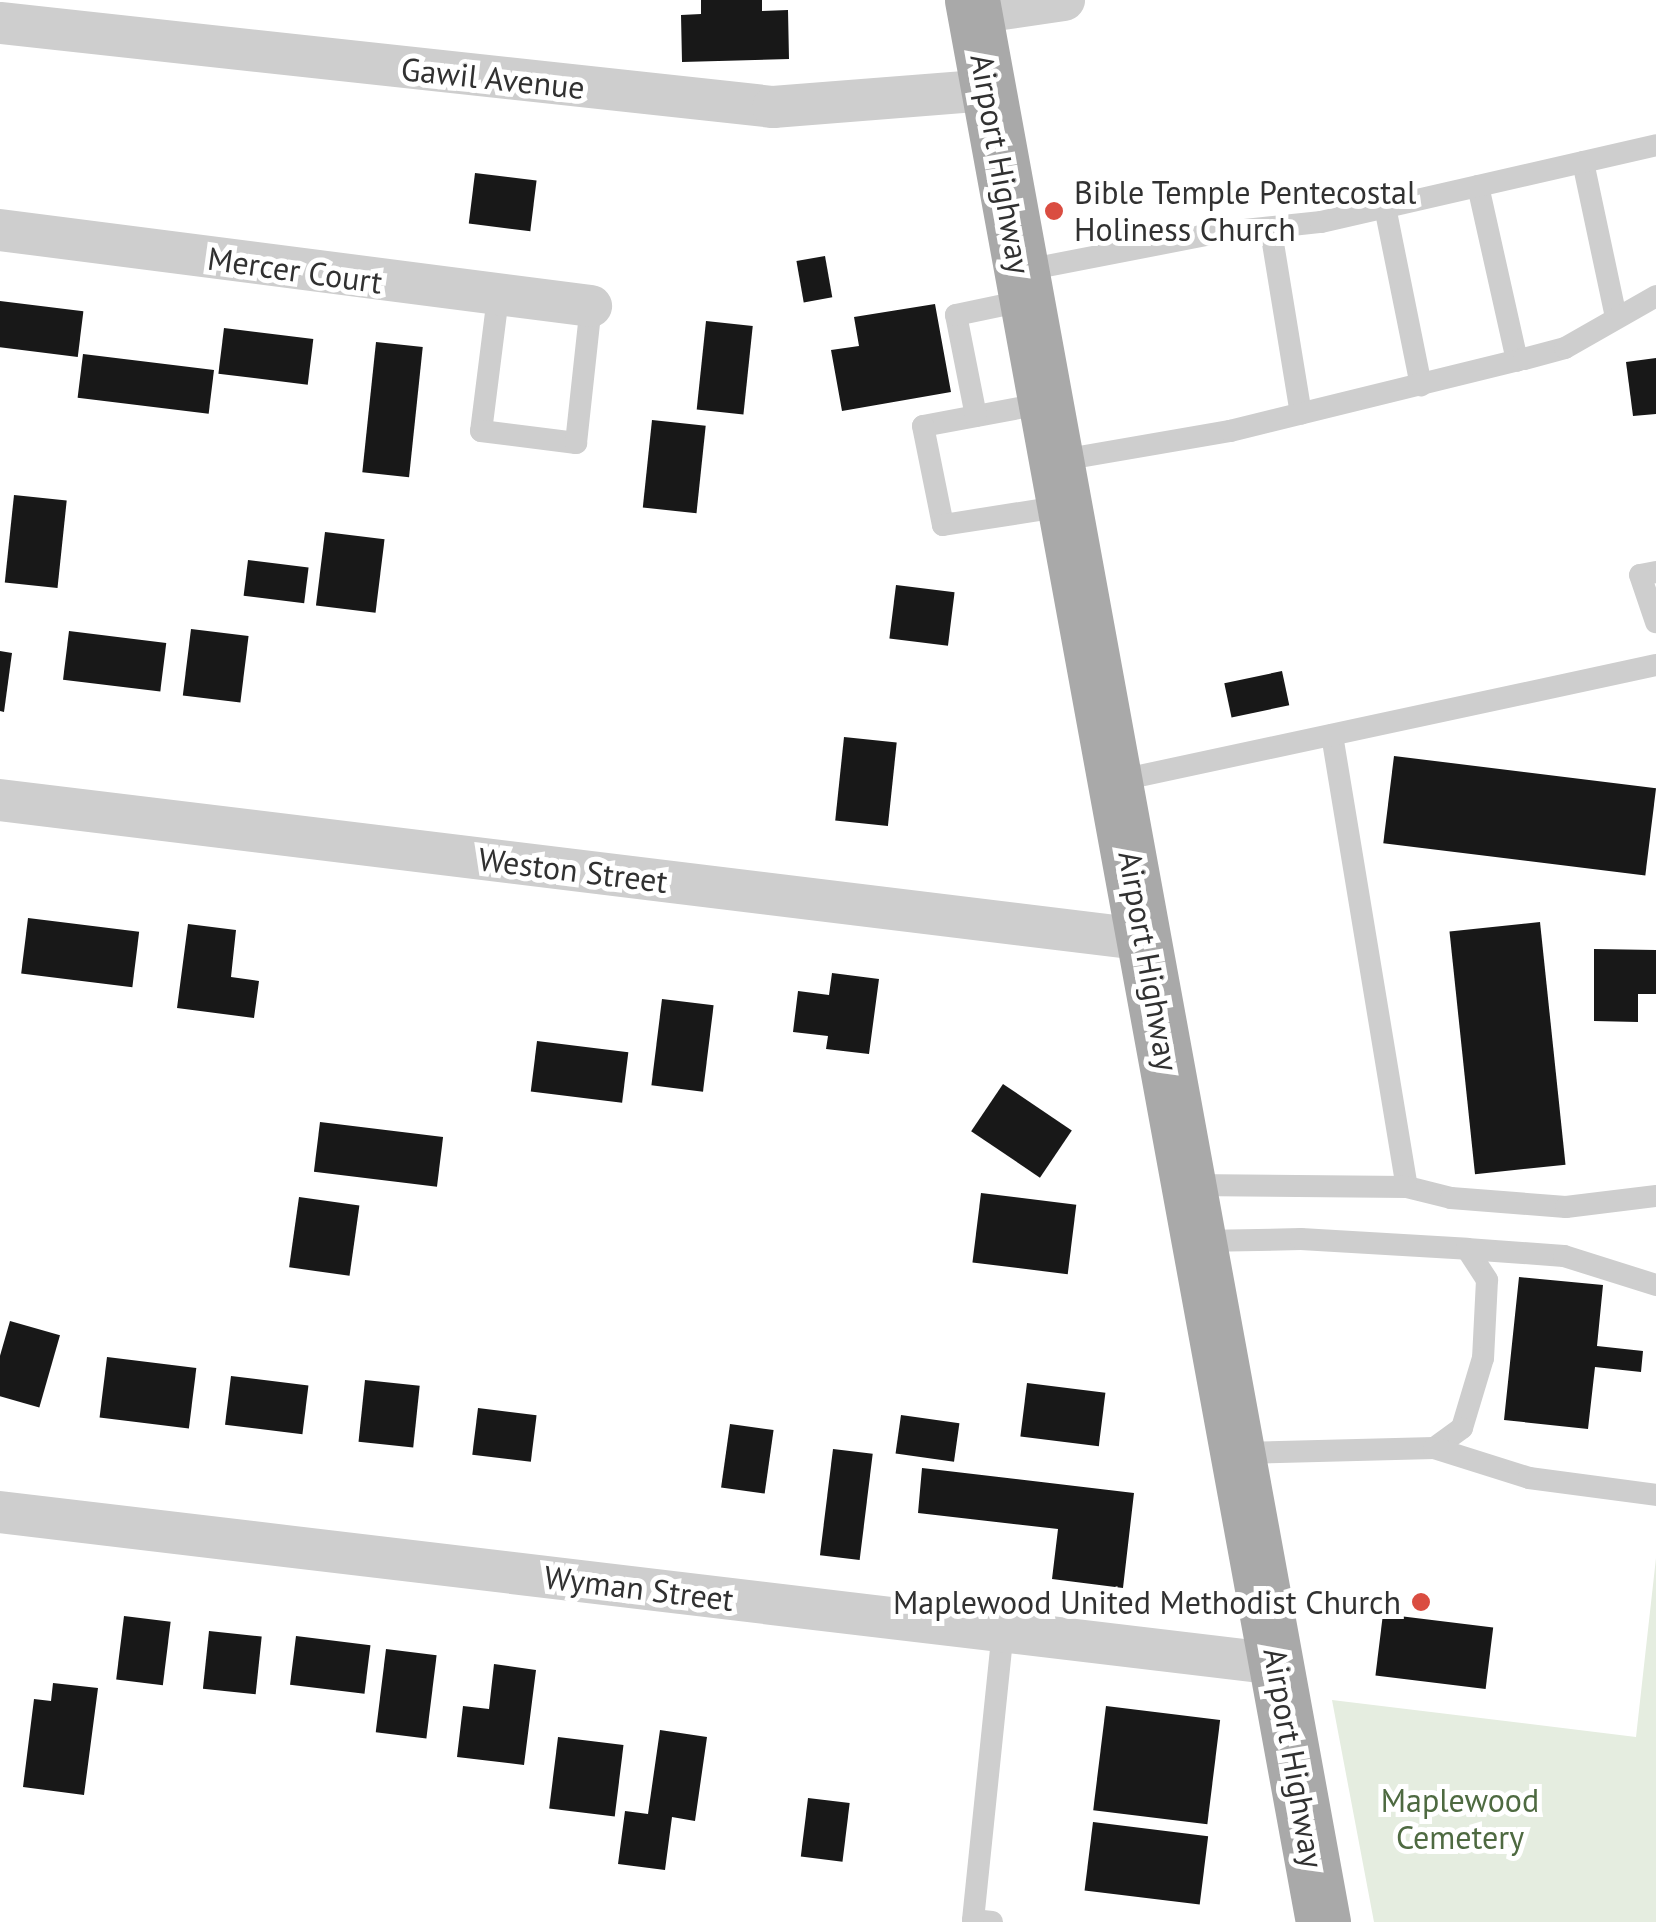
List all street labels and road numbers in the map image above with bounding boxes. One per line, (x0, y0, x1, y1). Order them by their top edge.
street label: Gawil Avenue (399, 49, 587, 107)
street label: Airport Highway (963, 51, 1039, 277)
street label: Mercer Court (205, 239, 385, 301)
street label: Weston Street (476, 839, 670, 901)
street label: Airport Highway (1111, 848, 1187, 1074)
street label: Wyman Street (542, 1557, 736, 1619)
street label: Airport Highway (1256, 1645, 1332, 1871)

